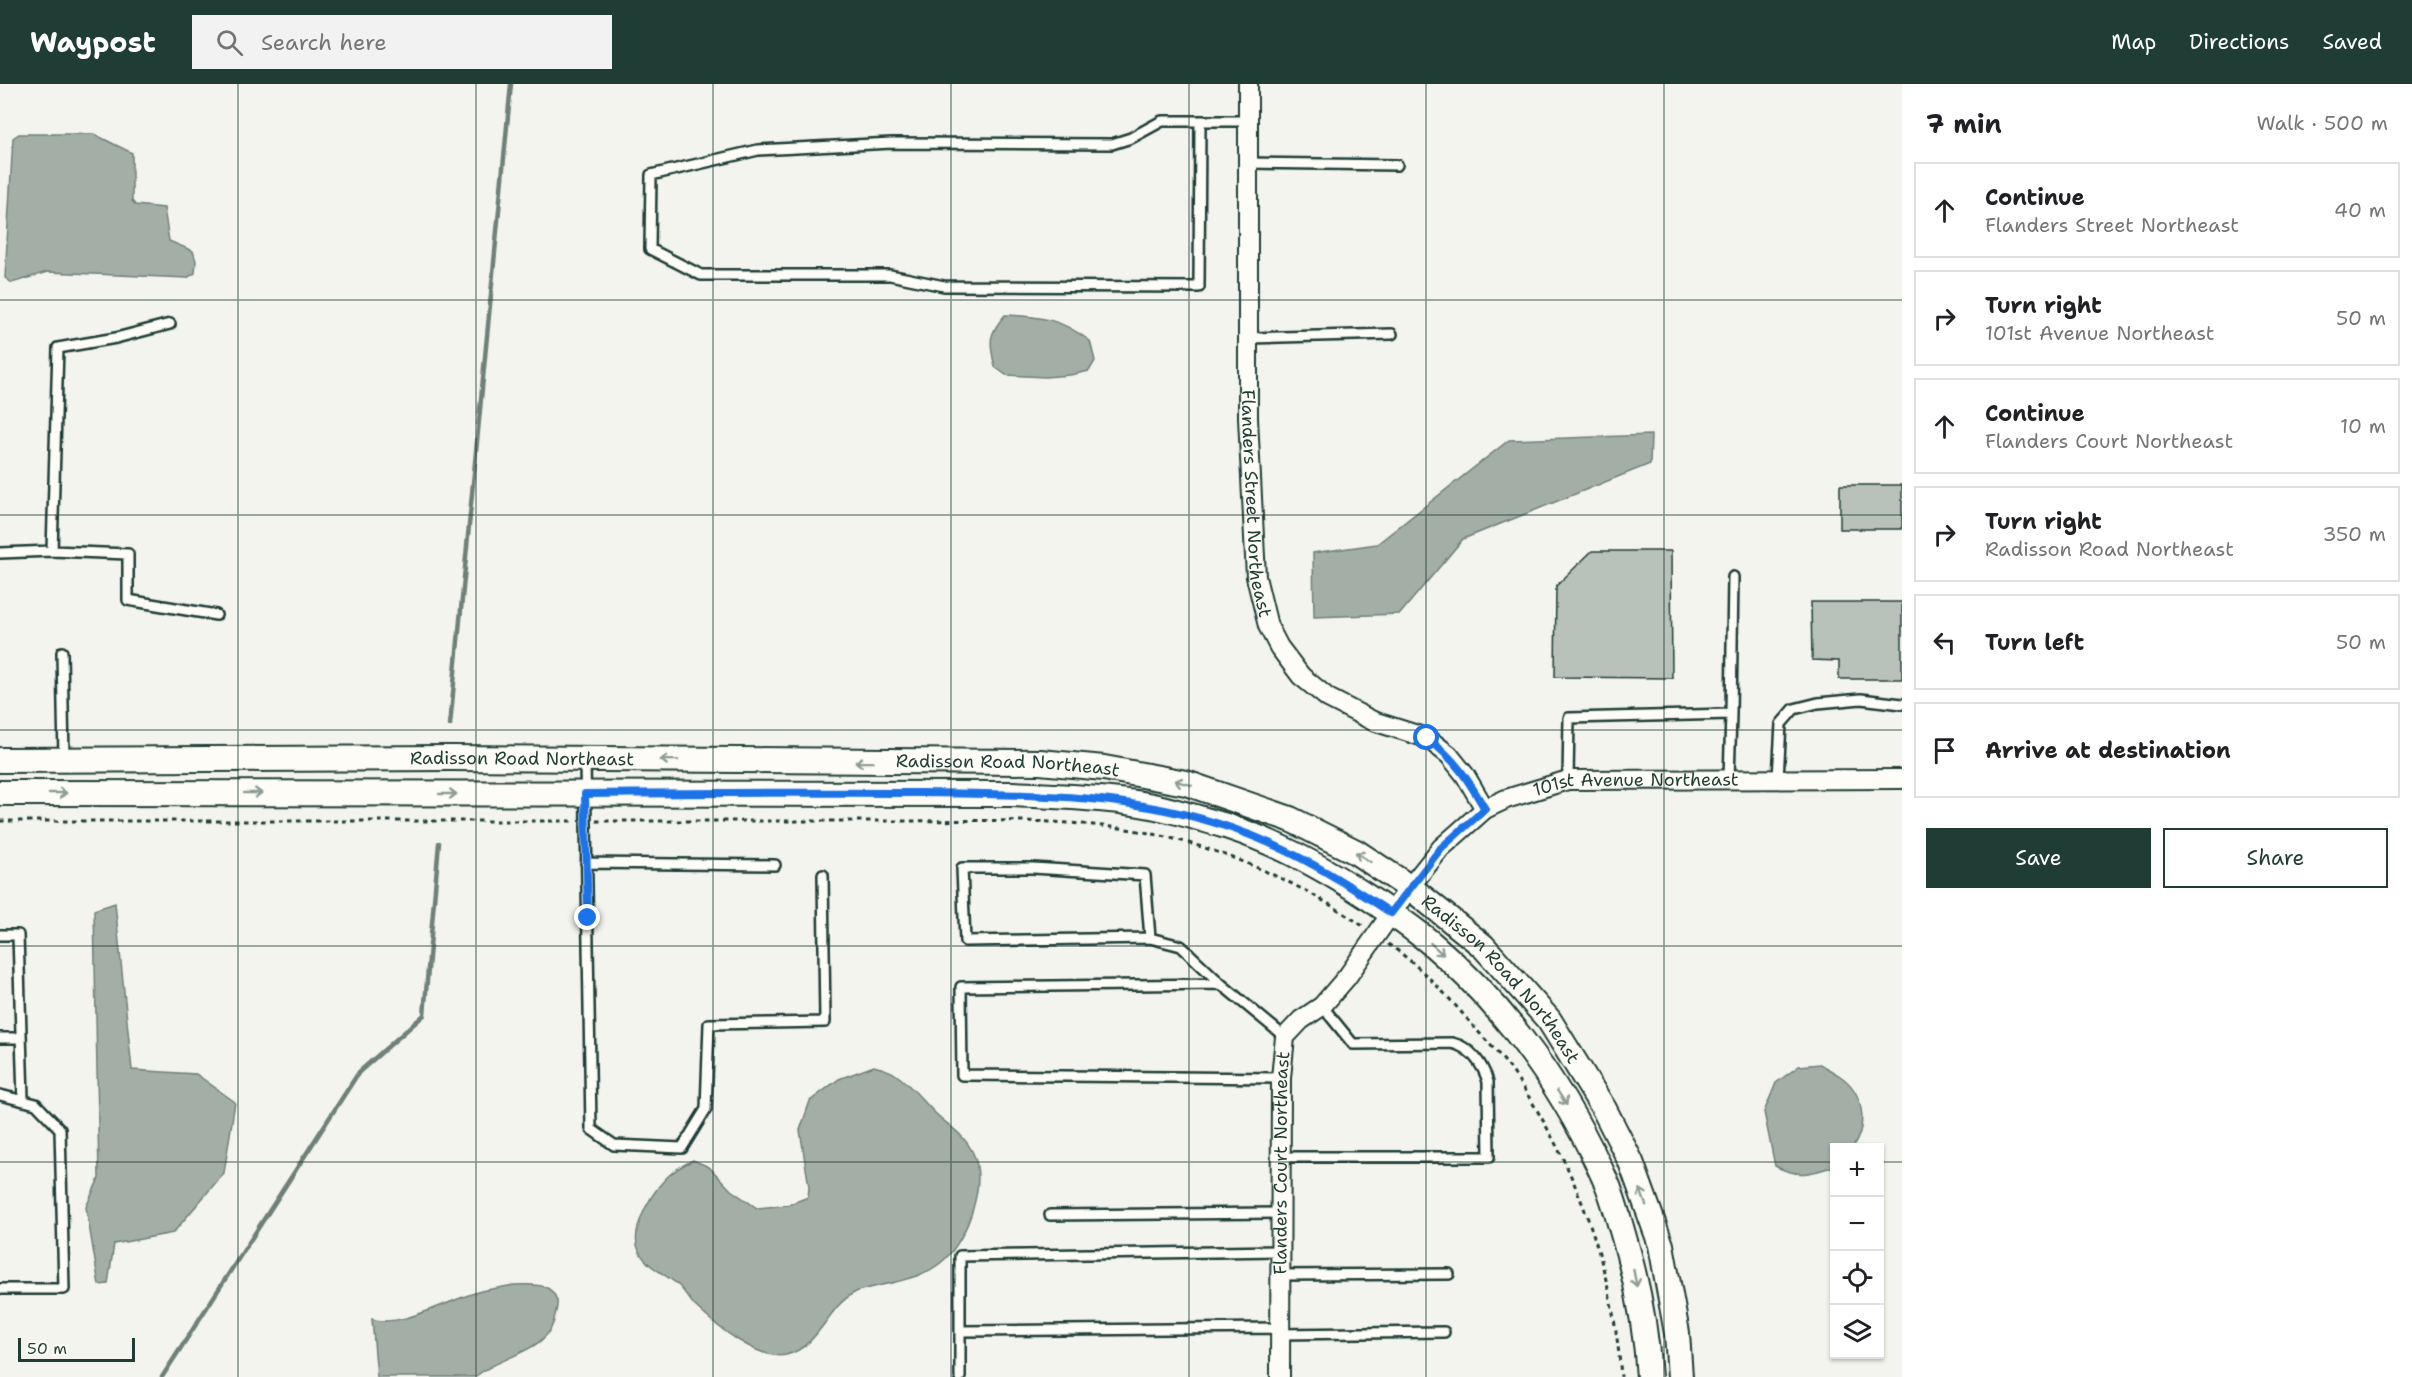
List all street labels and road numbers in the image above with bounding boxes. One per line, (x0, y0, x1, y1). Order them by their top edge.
street label: Flanders Street Northeast (1236, 390, 1277, 620)
street label: Radisson Road Northeast (410, 746, 634, 771)
street label: Radisson Road Northeast (896, 749, 1122, 783)
street label: 101st Avenue Northeast (1530, 767, 1739, 802)
street label: Radisson Road Northeast (1416, 889, 1585, 1068)
street label: Flanders Court Northeast (1268, 1050, 1296, 1275)

